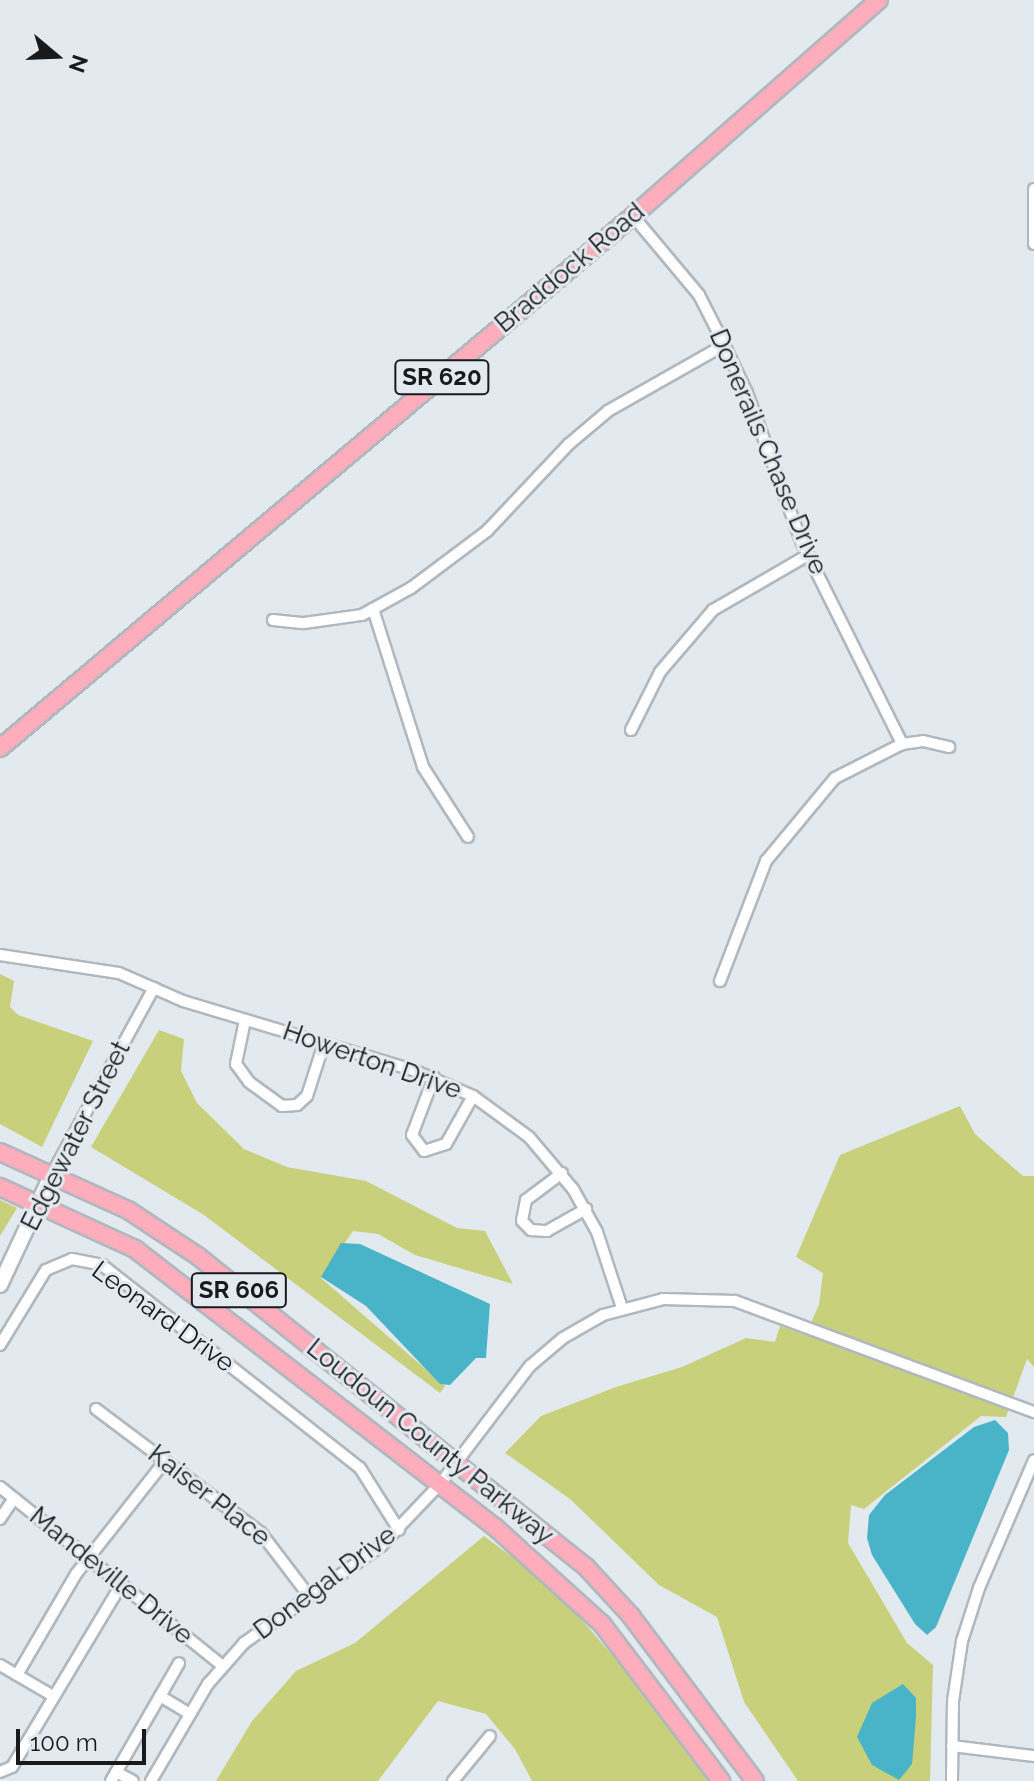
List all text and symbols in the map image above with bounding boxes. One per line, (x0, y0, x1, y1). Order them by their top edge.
north arrow (16, 16, 96, 96)
text: N (64, 52, 94, 76)
street label: Braddock Road (489, 196, 651, 340)
street label: Donerails Chase Drive (702, 325, 834, 579)
road number: SR 620 (394, 357, 490, 397)
street label: Howerton Drive (279, 1016, 465, 1106)
street label: Edgewater Street (15, 1036, 137, 1236)
street label: Leonard Drive (86, 1255, 240, 1379)
road number: SR 606 (189, 1270, 289, 1310)
street label: Loudoun County Parkway (300, 1332, 560, 1552)
street label: Kaiser Place (141, 1438, 277, 1554)
street label: Mandeville Drive (23, 1501, 199, 1651)
street label: Donegal Drive (248, 1519, 402, 1647)
scale bar (20, 1713, 150, 1763)
text: 100 m (30, 1728, 98, 1757)

